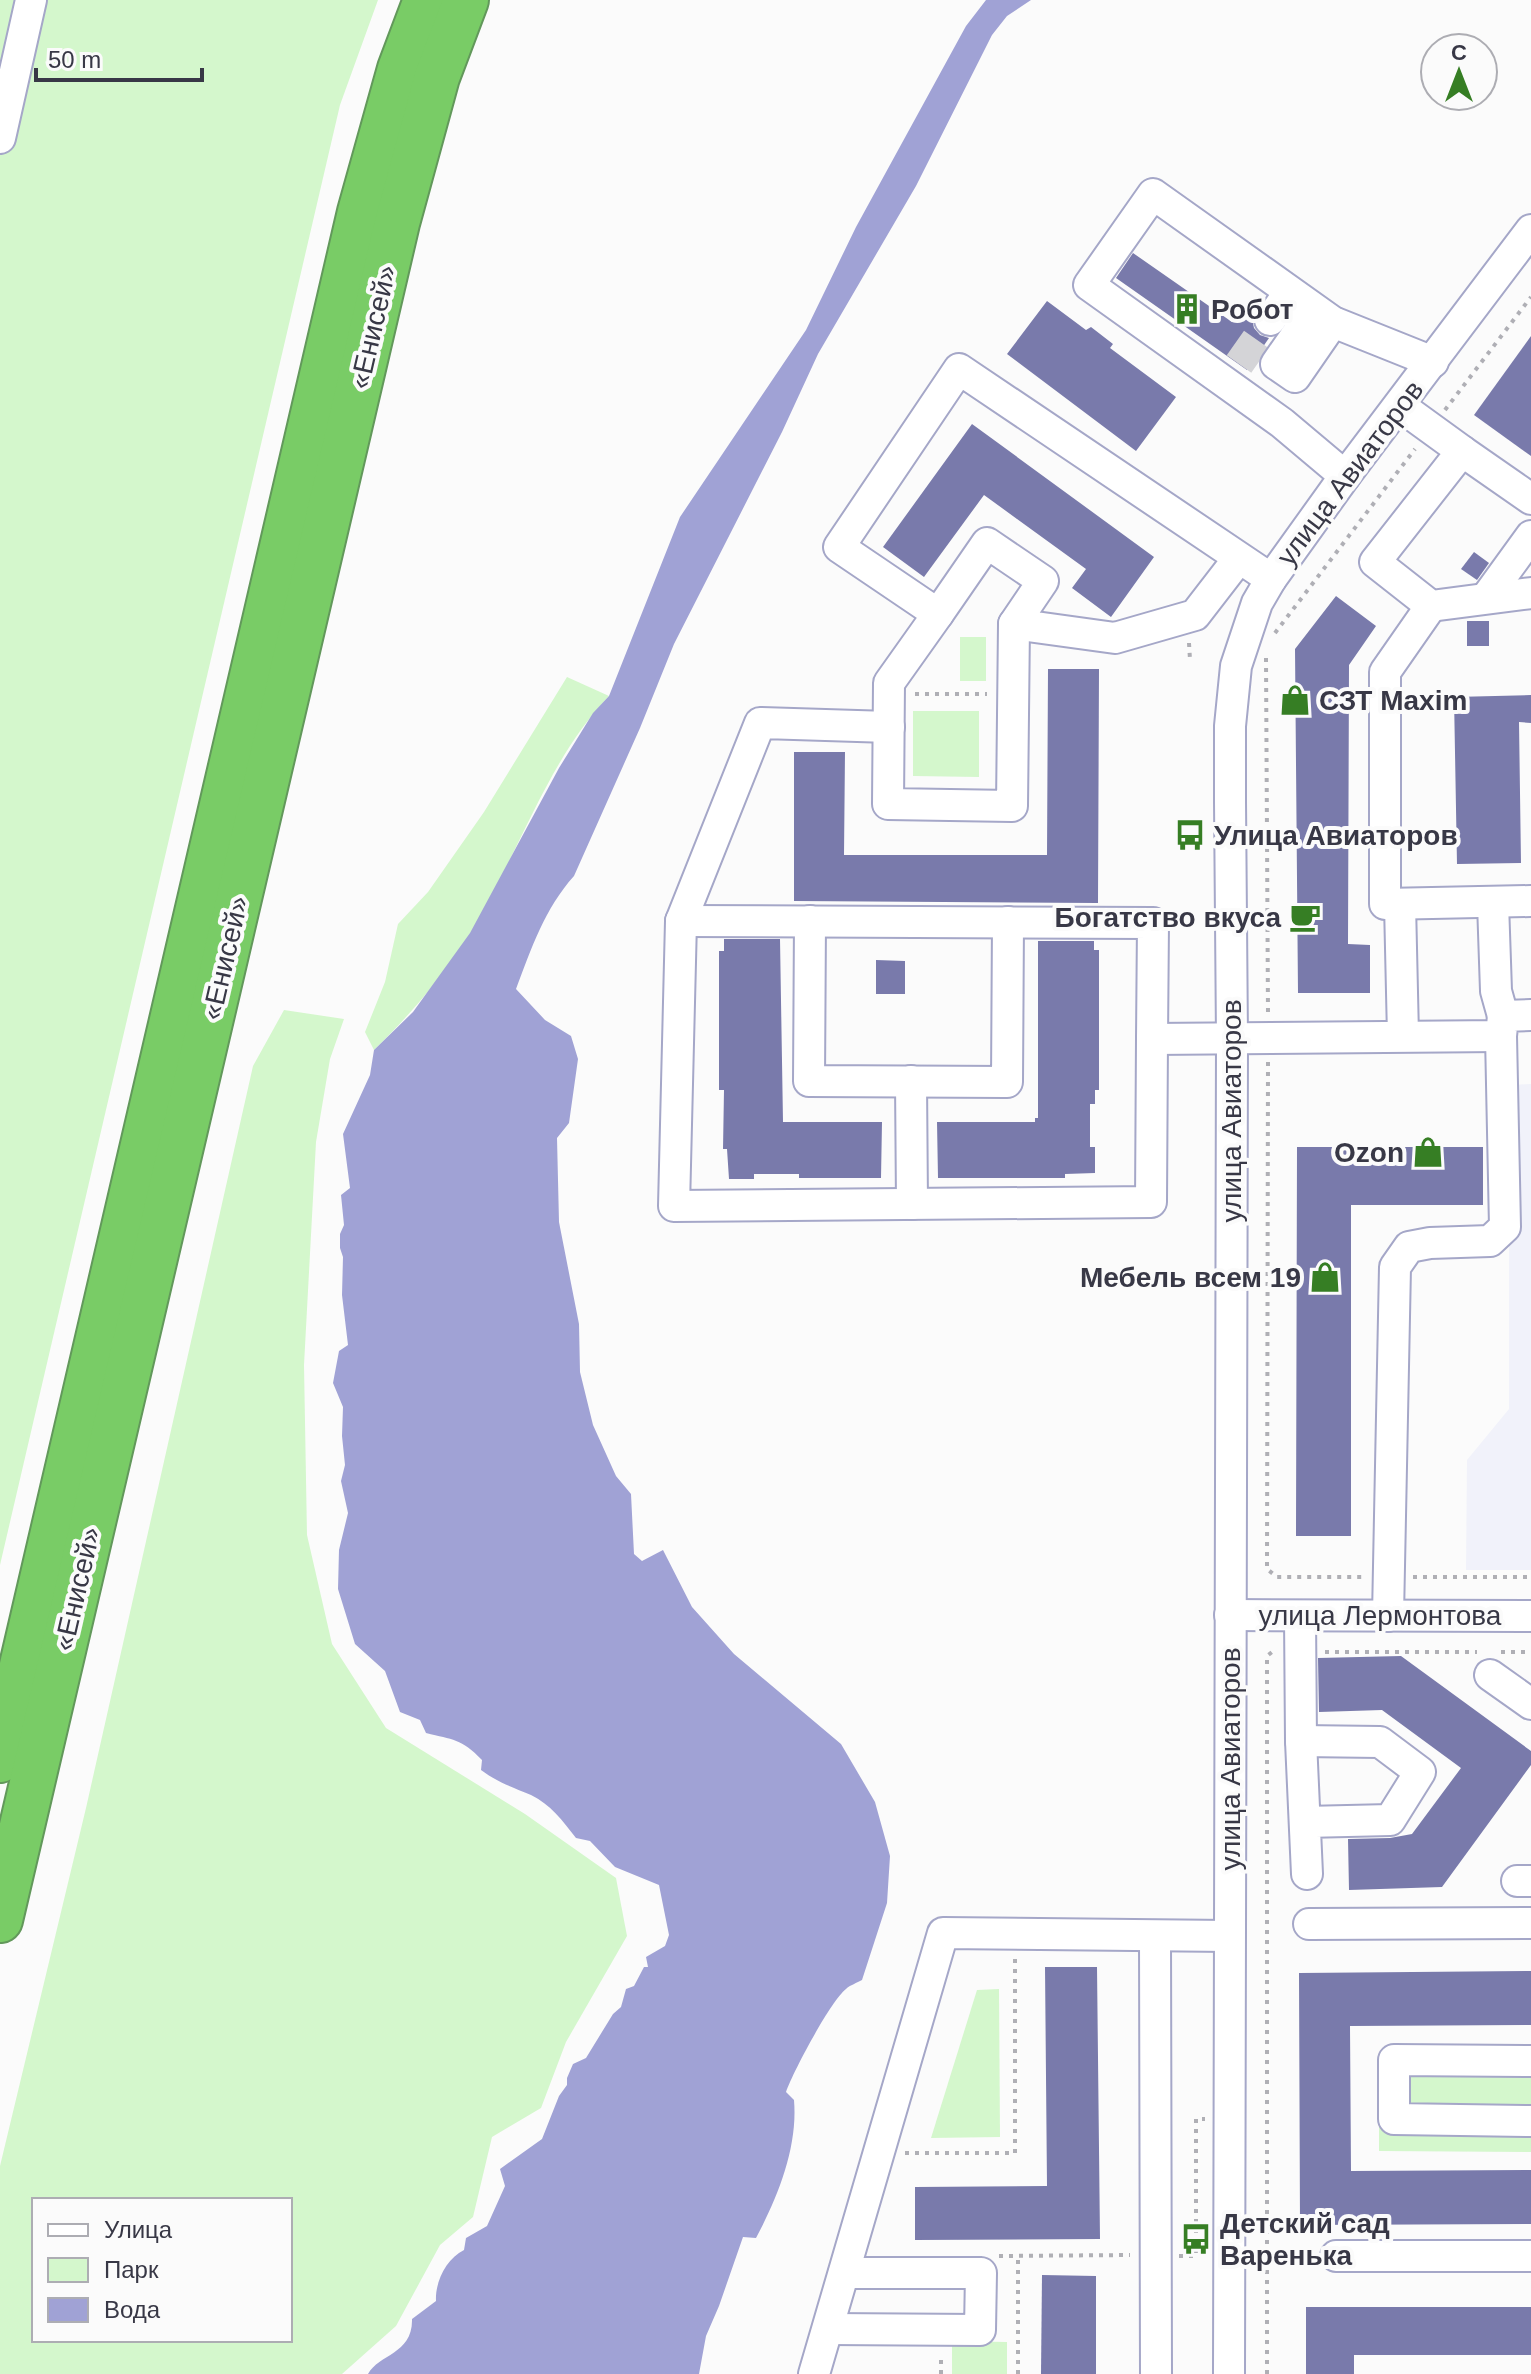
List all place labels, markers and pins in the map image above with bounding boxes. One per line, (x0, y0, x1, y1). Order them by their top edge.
building icon: Робот (1170, 292, 1204, 326)
place label: Робот (1211, 294, 1294, 325)
shop icon: СЗТ Maxim (1278, 683, 1312, 717)
place label: СЗТ Maxim (1319, 685, 1467, 716)
bus stop icon: Улица Авиаторов (1173, 818, 1207, 852)
place label: Улица Авиаторов (1214, 820, 1458, 851)
cafe icon: Богатство вкуса (1288, 900, 1322, 934)
place label: Богатство вкуса (1055, 902, 1281, 933)
shop icon: Ozon (1411, 1135, 1445, 1169)
place label: Ozon (1334, 1137, 1404, 1168)
shop icon: Мебель всем 19 (1308, 1260, 1342, 1294)
place label: Мебель всем 19 (1080, 1262, 1301, 1293)
place label: Детский сад Варенька (1220, 2208, 1390, 2271)
bus stop icon: Детский сад Варенька (1179, 2222, 1213, 2256)

